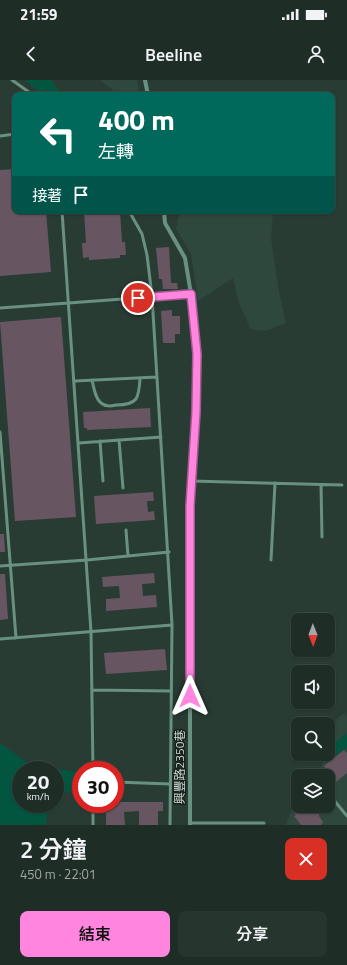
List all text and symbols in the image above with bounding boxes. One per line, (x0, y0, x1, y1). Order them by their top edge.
text: 21:59 (20, 3, 57, 26)
text: Beeline (145, 41, 202, 68)
icon: back (20, 43, 42, 65)
icon: person (305, 43, 327, 65)
text: 400 m (98, 98, 175, 141)
icon: left (32, 108, 84, 160)
text: 左轉 (98, 138, 134, 165)
text: 接著 (32, 184, 62, 207)
icon: arrive (70, 184, 92, 206)
pin (121, 281, 155, 315)
icon: arrive (127, 287, 149, 309)
north arrow (291, 613, 335, 657)
map controls (291, 613, 335, 813)
button: sound (291, 665, 335, 709)
position arrow (169, 675, 211, 717)
button: search (291, 717, 335, 761)
street label: 興豐路2350巷 (170, 730, 189, 804)
speed limit sign: 30 (72, 761, 124, 813)
text: 20 (27, 766, 49, 797)
button: layers (291, 769, 335, 813)
text: km/h (27, 789, 49, 804)
text: 2 分鐘 (20, 831, 87, 867)
button: close (285, 838, 327, 880)
text: 450 m · 22:01 (20, 864, 96, 884)
button: 結束 (20, 911, 170, 957)
button: 分享 (178, 911, 327, 957)

